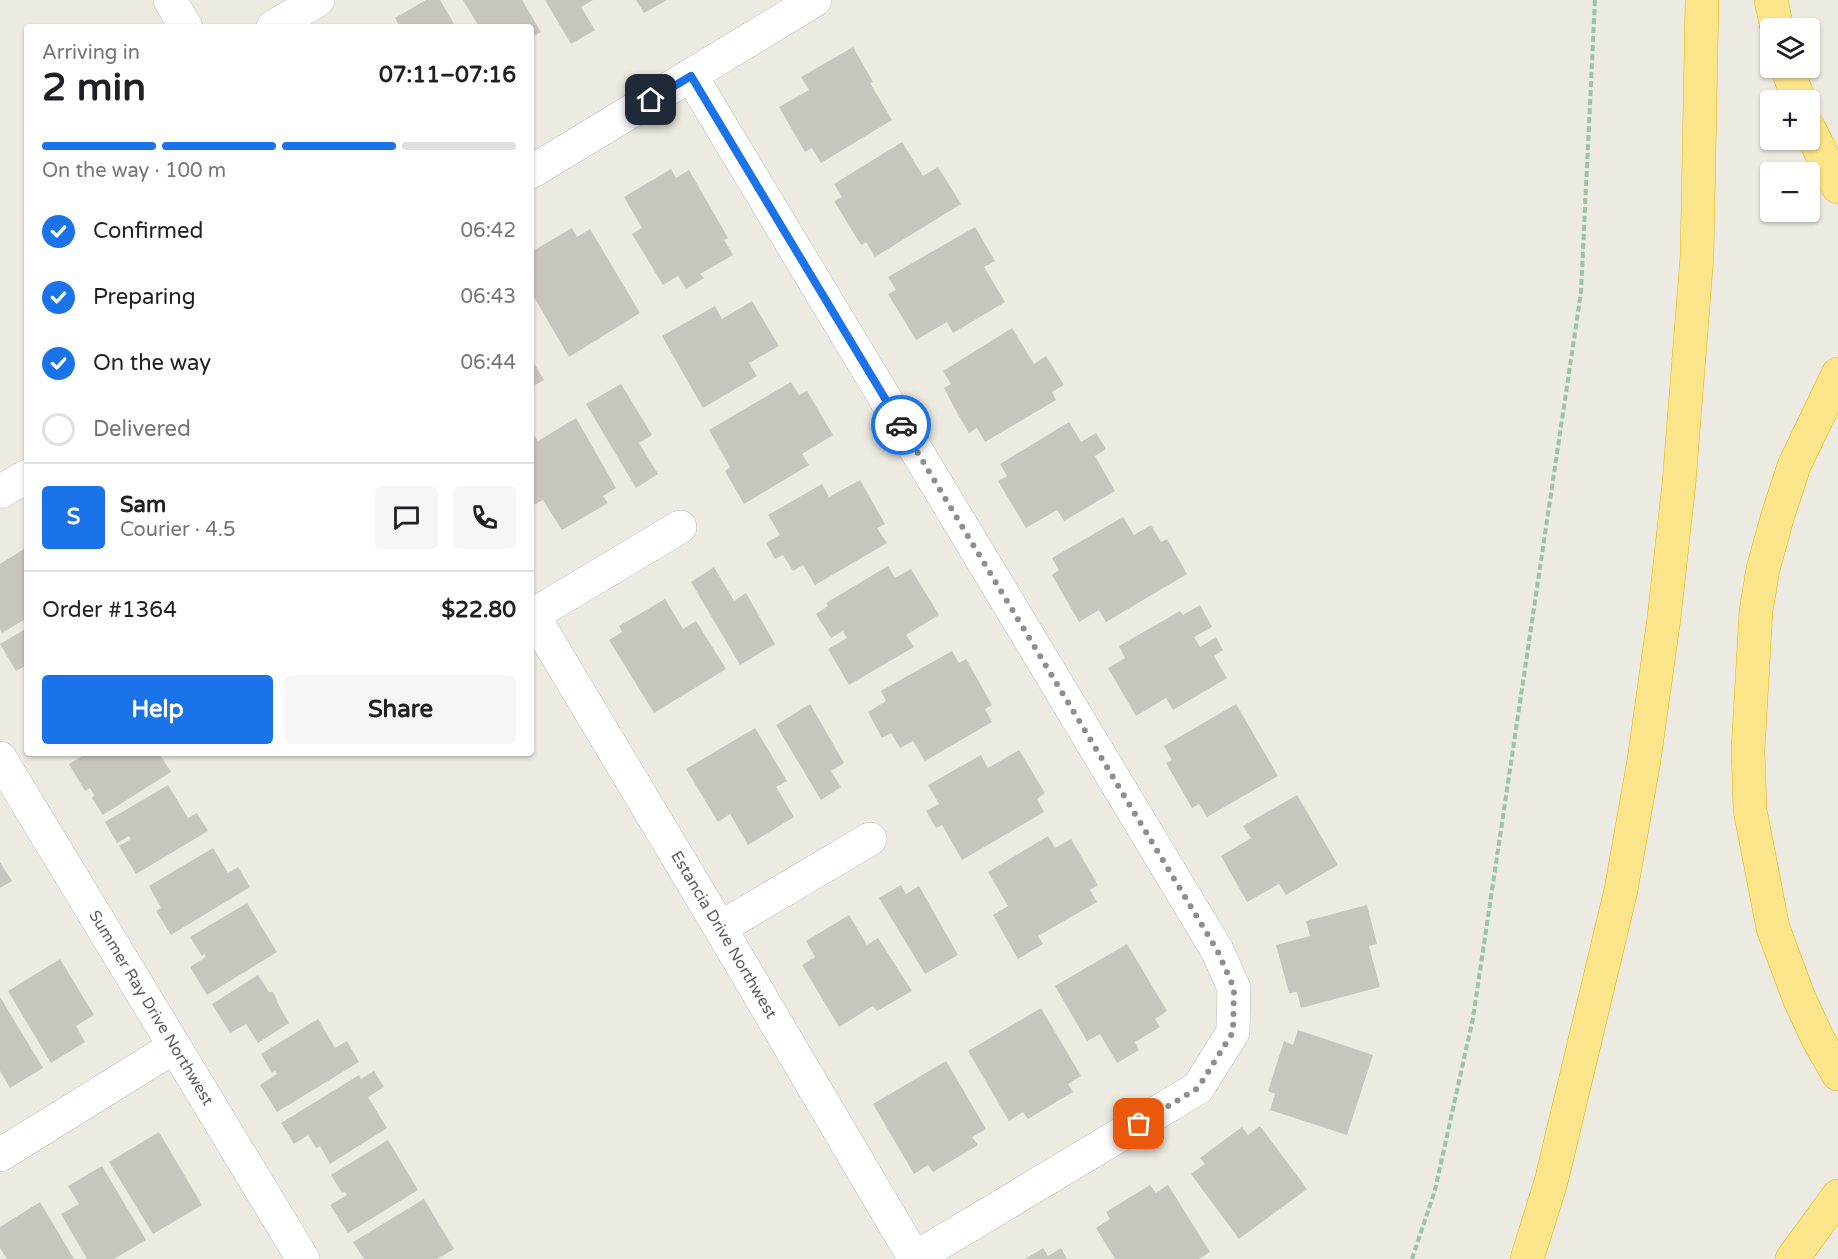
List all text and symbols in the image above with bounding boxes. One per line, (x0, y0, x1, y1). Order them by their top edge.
map controls (1760, 18, 1820, 222)
button: layers (1760, 18, 1820, 78)
text: Arriving in (42, 41, 140, 65)
text: 07:11–07:16 (379, 62, 516, 88)
text: 2 min (42, 64, 146, 111)
pin (625, 74, 676, 125)
icon: home (634, 83, 667, 116)
button: + (1760, 90, 1820, 150)
text: On the way · 100 m (42, 159, 226, 183)
button: − (1760, 162, 1820, 222)
icon: check (42, 215, 75, 248)
text: Confirmed (93, 218, 203, 244)
text: 06:42 (461, 219, 516, 243)
icon: check (42, 281, 75, 314)
text: Preparing (93, 284, 196, 310)
text: 06:43 (461, 285, 516, 309)
icon: check (42, 347, 75, 380)
text: On the way (93, 350, 211, 376)
text: 06:44 (461, 351, 516, 375)
courier (871, 395, 931, 455)
icon: car (885, 409, 918, 442)
text: Delivered (93, 416, 191, 442)
button: chat (375, 486, 438, 549)
button: phone (453, 486, 516, 549)
text: Sam (120, 492, 166, 518)
text: S (67, 504, 80, 530)
text: Courier · 4.5 (120, 518, 235, 542)
text: Order #1364 (42, 597, 177, 623)
text: $22.80 (442, 597, 516, 623)
button: Help (42, 675, 273, 744)
button: Share (285, 675, 516, 744)
street label: Estancia Drive Northwest (666, 847, 781, 1022)
street label: Summer Ray Drive Northwest (84, 907, 218, 1109)
pin (1113, 1098, 1164, 1149)
icon: bag (1122, 1107, 1155, 1140)

